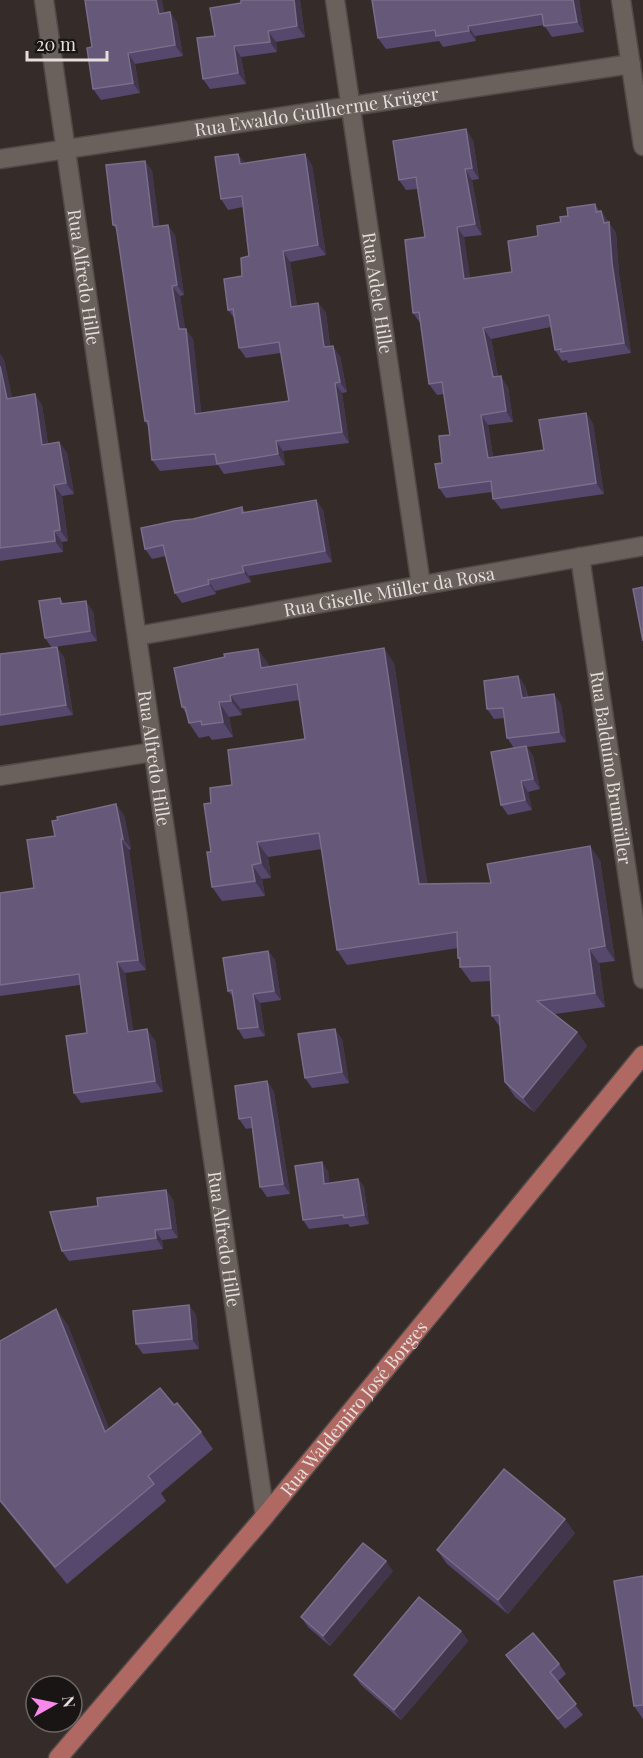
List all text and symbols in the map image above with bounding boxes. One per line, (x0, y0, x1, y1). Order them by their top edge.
scale bar (27, 24, 106, 62)
text: 20 m (36, 32, 76, 56)
street label: Rua Ewaldo Guilherme Krüger (193, 81, 440, 142)
street label: Rua Alfredo Hille (63, 208, 106, 347)
street label: Rua Adele Hille (357, 231, 399, 355)
street label: Rua Giselle Müller da Rosa (282, 561, 496, 622)
street label: Rua Balduíno Brumüller (585, 669, 638, 866)
street label: Rua Alfredo Hille (133, 688, 176, 828)
street label: Rua Alfredo Hille (203, 1169, 246, 1308)
street label: Rua Waldemiro José Borges (275, 1316, 432, 1501)
north arrow (24, 1674, 84, 1734)
text: N (58, 1694, 81, 1709)

